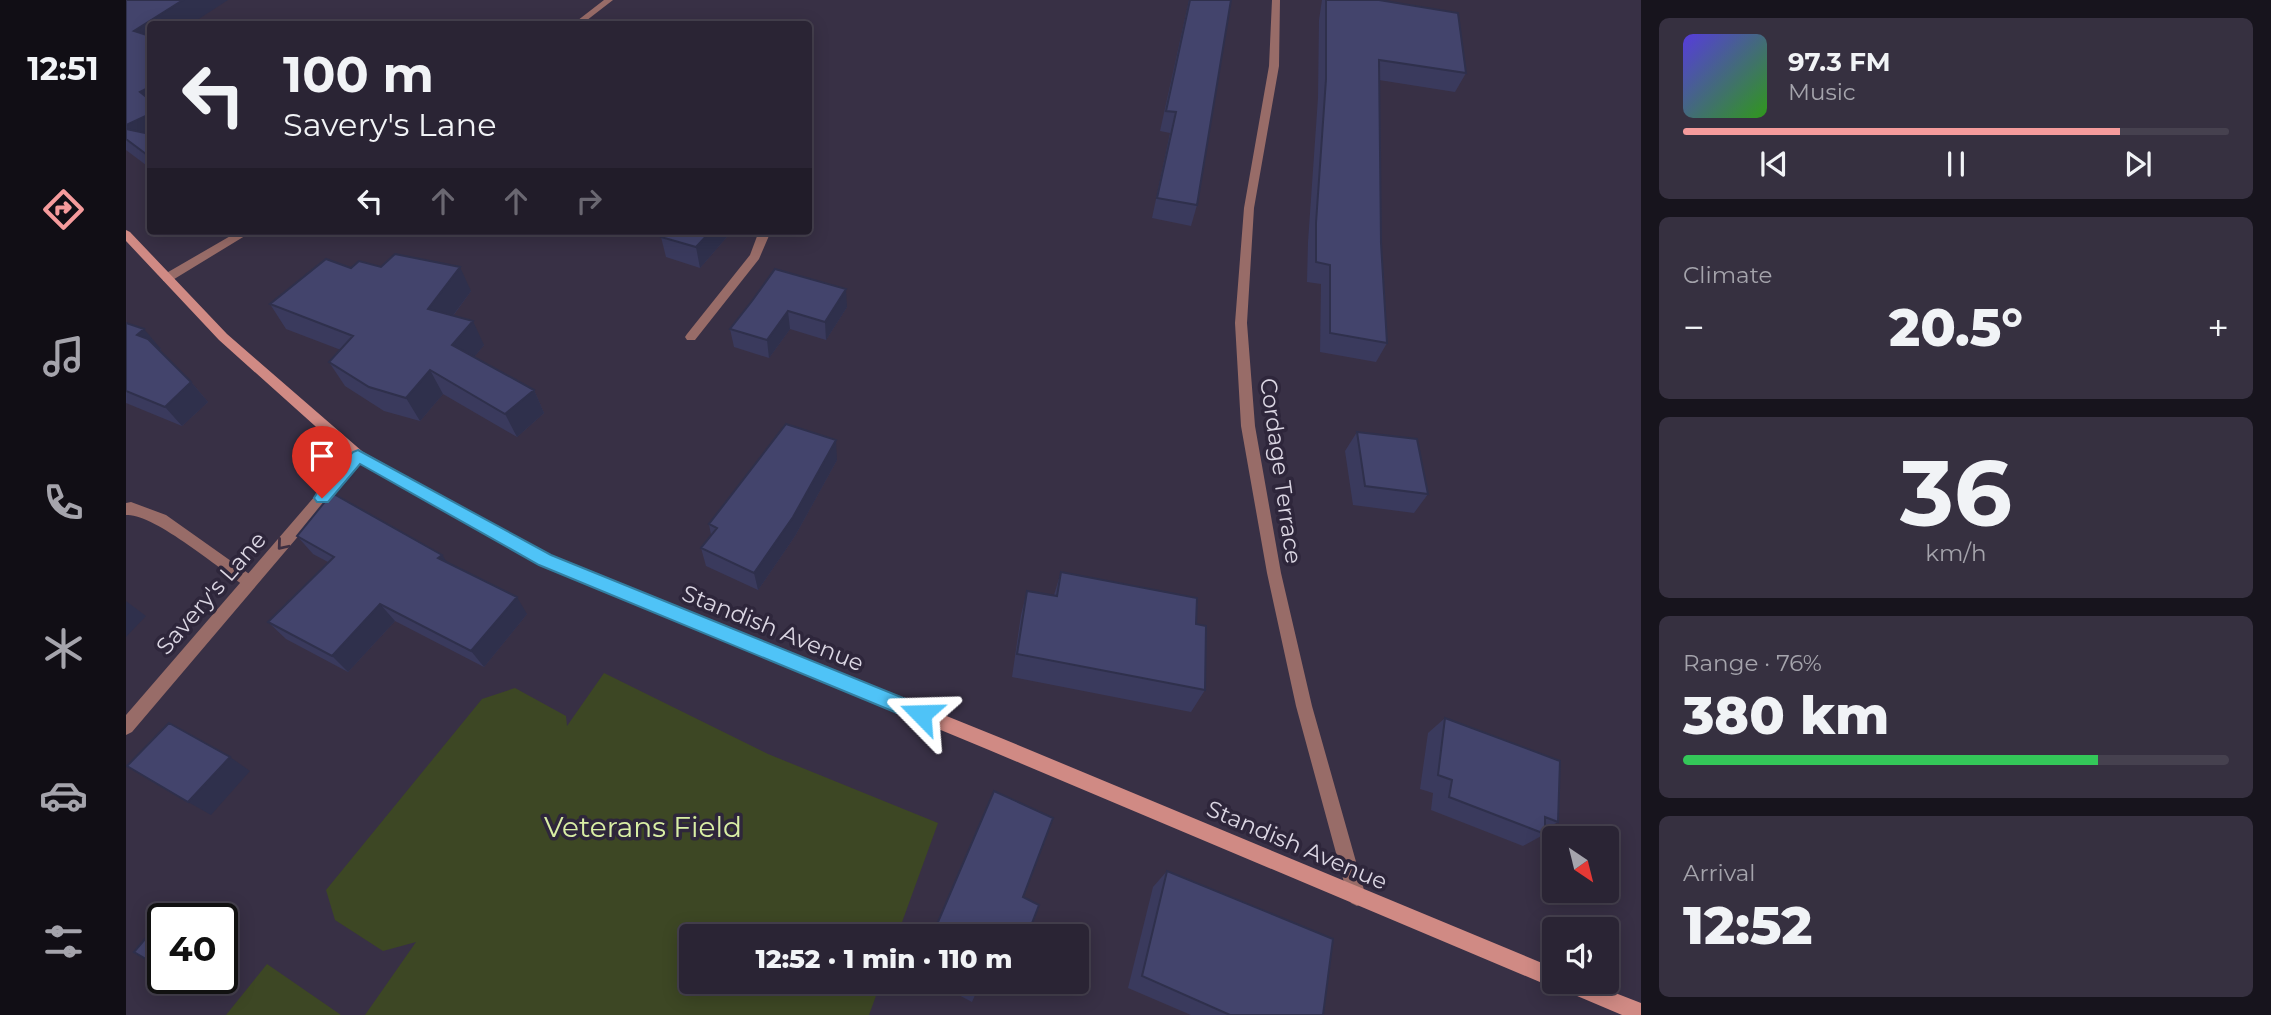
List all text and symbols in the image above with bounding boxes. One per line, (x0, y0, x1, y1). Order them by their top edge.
text: 100 m (283, 45, 434, 104)
text: 97.3 FM (1788, 46, 1891, 78)
text: 12:51 (27, 49, 99, 88)
icon: left (168, 49, 259, 140)
text: Music (1788, 78, 1856, 106)
text: Savery's Lane (283, 105, 497, 144)
icon: previous (1755, 145, 1793, 183)
icon: pause (1937, 145, 1975, 183)
icon: next (2119, 145, 2157, 183)
icon: left (351, 182, 389, 220)
icon: ahead (424, 182, 462, 220)
icon: ahead (497, 182, 535, 220)
icon: right (570, 182, 608, 220)
icon: directions (39, 185, 88, 234)
text: Climate (1683, 261, 1772, 289)
text: 20.5° (1889, 296, 2023, 359)
text: − (1683, 304, 1705, 351)
text: + (2207, 304, 2229, 351)
icon: music (39, 332, 88, 381)
street label: Cordage Terrace (1254, 376, 1308, 566)
pin (292, 426, 352, 498)
icon: arrive (303, 437, 341, 475)
text: 36 (1900, 438, 2012, 549)
icon: phone (39, 478, 88, 527)
street label: Savery's Lane (150, 526, 272, 660)
one-way arrow (278, 537, 290, 550)
text: km/h (1925, 539, 1987, 567)
street label: Standish Avenue (678, 579, 868, 677)
icon: climate (39, 624, 88, 673)
text: Range · 76% (1683, 649, 1822, 677)
position arrow (884, 677, 958, 751)
text: 380 km (1683, 684, 1889, 747)
icon: car (39, 771, 88, 820)
street label: Standish Avenue (1202, 794, 1392, 896)
park label: Veterans Field (544, 810, 742, 844)
north arrow (1542, 826, 1619, 903)
map controls (1542, 826, 1619, 994)
text: Arrival (1683, 859, 1756, 887)
text: 12:52 (1683, 894, 1812, 957)
speed limit sign: 40 (147, 903, 238, 994)
icon: filters (39, 917, 88, 966)
button: sound (1542, 917, 1619, 994)
text: 12:52 · 1 min · 110 m (756, 943, 1012, 975)

